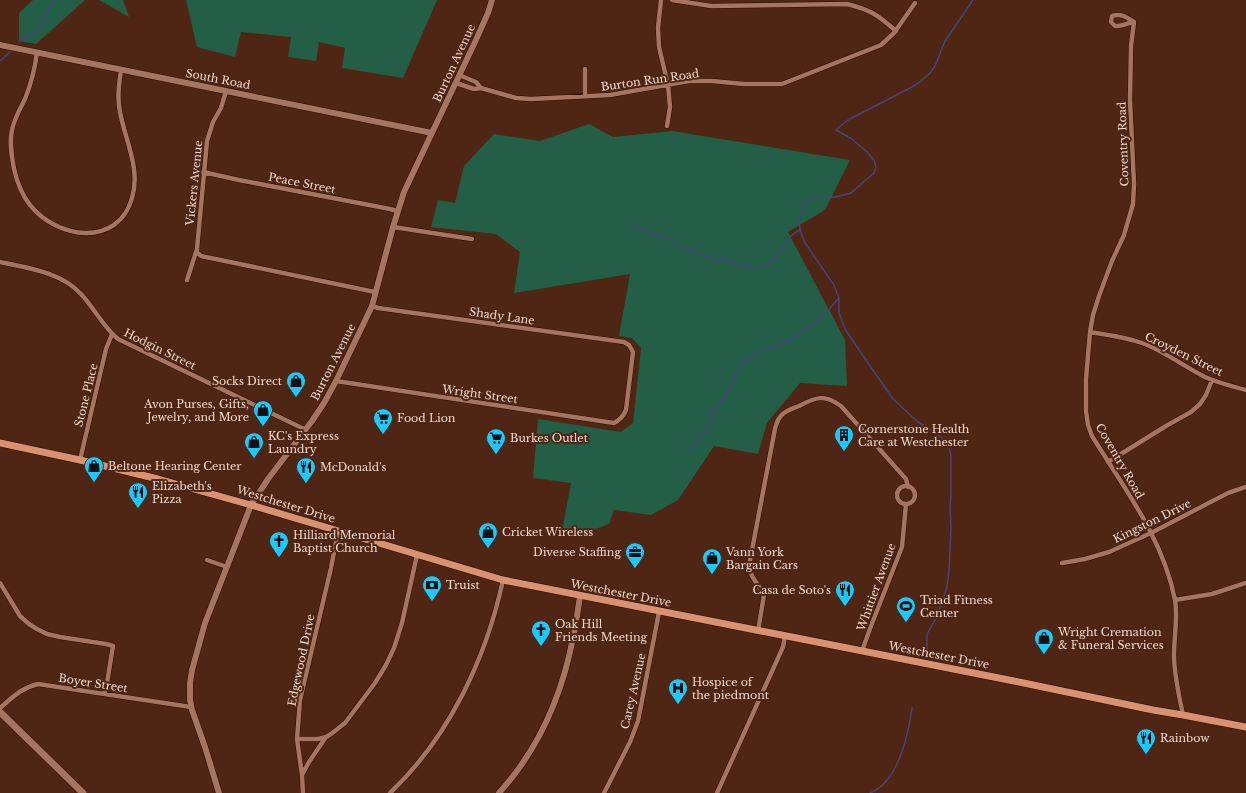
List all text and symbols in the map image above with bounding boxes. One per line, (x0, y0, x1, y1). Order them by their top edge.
street label: Burton Avenue (430, 22, 478, 104)
street label: South Road (184, 66, 252, 92)
street label: Burton Run Road (600, 66, 701, 94)
street label: Coventry Road (1115, 101, 1131, 187)
street label: Vickers Avenue (182, 140, 205, 227)
street label: Peace Street (267, 170, 338, 197)
street label: Shady Lane (468, 304, 536, 328)
street label: Burton Avenue (308, 321, 358, 403)
street label: Hodgin Street (122, 325, 199, 373)
street label: Croyden Street (1143, 329, 1226, 379)
street label: Stone Place (71, 362, 101, 428)
shop icon: Socks Direct (285, 370, 307, 398)
place label: Socks Direct (212, 374, 283, 388)
street label: Wright Street (440, 382, 519, 406)
place label: Avon Purses, Gifts, Jewelry, and More (143, 397, 249, 424)
shop icon: Avon Purses, Gifts, Jewelry, and More (252, 399, 274, 427)
supermarket icon: Food Lion (372, 407, 394, 435)
place label: Food Lion (397, 411, 456, 425)
street label: Coventry Road (1093, 421, 1148, 502)
place label: Cornerstone Health Care at Westchester (858, 422, 970, 449)
building icon: Cornerstone Health Care at Westchester (833, 424, 855, 452)
supermarket icon: Burkes Outlet (485, 427, 507, 455)
place label: KC's Express Laundry (268, 429, 339, 456)
shop icon: KC's Express Laundry (243, 431, 265, 459)
place label: Burkes Outlet (510, 431, 589, 445)
shop icon: Beltone Hearing Center (83, 455, 105, 483)
restaurant icon: McDonald's (295, 456, 317, 484)
place label: Beltone Hearing Center (108, 459, 242, 473)
place label: McDonald's (320, 460, 386, 474)
place label: Elizabeth's Pizza (152, 479, 212, 506)
restaurant icon: Elizabeth's Pizza (127, 481, 149, 509)
street label: Westchester Drive (234, 482, 337, 526)
street label: Kingston Drive (1111, 496, 1193, 546)
shop icon: Cricket Wireless (477, 521, 499, 549)
place label: Cricket Wireless (502, 525, 593, 539)
place label: Hilliard Memorial Baptist Church (293, 528, 396, 555)
church icon: Hilliard Memorial Baptist Church (268, 530, 290, 558)
office icon: Diverse Staffing (624, 541, 646, 569)
street label: Whittier Avenue (853, 541, 898, 634)
place label: Diverse Staffing (533, 545, 621, 559)
place label: Vann York Bargain Cars (725, 545, 798, 572)
shop icon: Vann York Bargain Cars (701, 547, 723, 575)
bank icon: Truist (421, 574, 443, 602)
street label: Westchester Drive (568, 576, 673, 610)
place label: Truist (446, 578, 480, 592)
restaurant icon: Casa de Soto's (834, 579, 856, 607)
place label: Casa de Soto's (752, 583, 831, 597)
place label: Triad Fitness Center (920, 593, 993, 620)
sports icon: Triad Fitness Center (895, 595, 917, 623)
street label: Edgewood Drive (284, 613, 318, 707)
place label: Oak Hill Friends Meeting (555, 617, 648, 644)
church icon: Oak Hill Friends Meeting (530, 619, 552, 647)
place label: Wright Cremation & Funeral Services (1057, 625, 1164, 652)
shop icon: Wright Cremation & Funeral Services (1033, 627, 1055, 655)
street label: Westchester Drive (886, 638, 991, 672)
street label: Carey Avenue (617, 652, 649, 730)
street label: Boyer Street (57, 671, 129, 695)
place label: Hospice of the piedmont (692, 675, 770, 702)
hospital icon: Hospice of the piedmont (667, 677, 689, 705)
restaurant icon: Rainbow (1135, 727, 1157, 755)
place label: Rainbow (1160, 731, 1210, 745)

